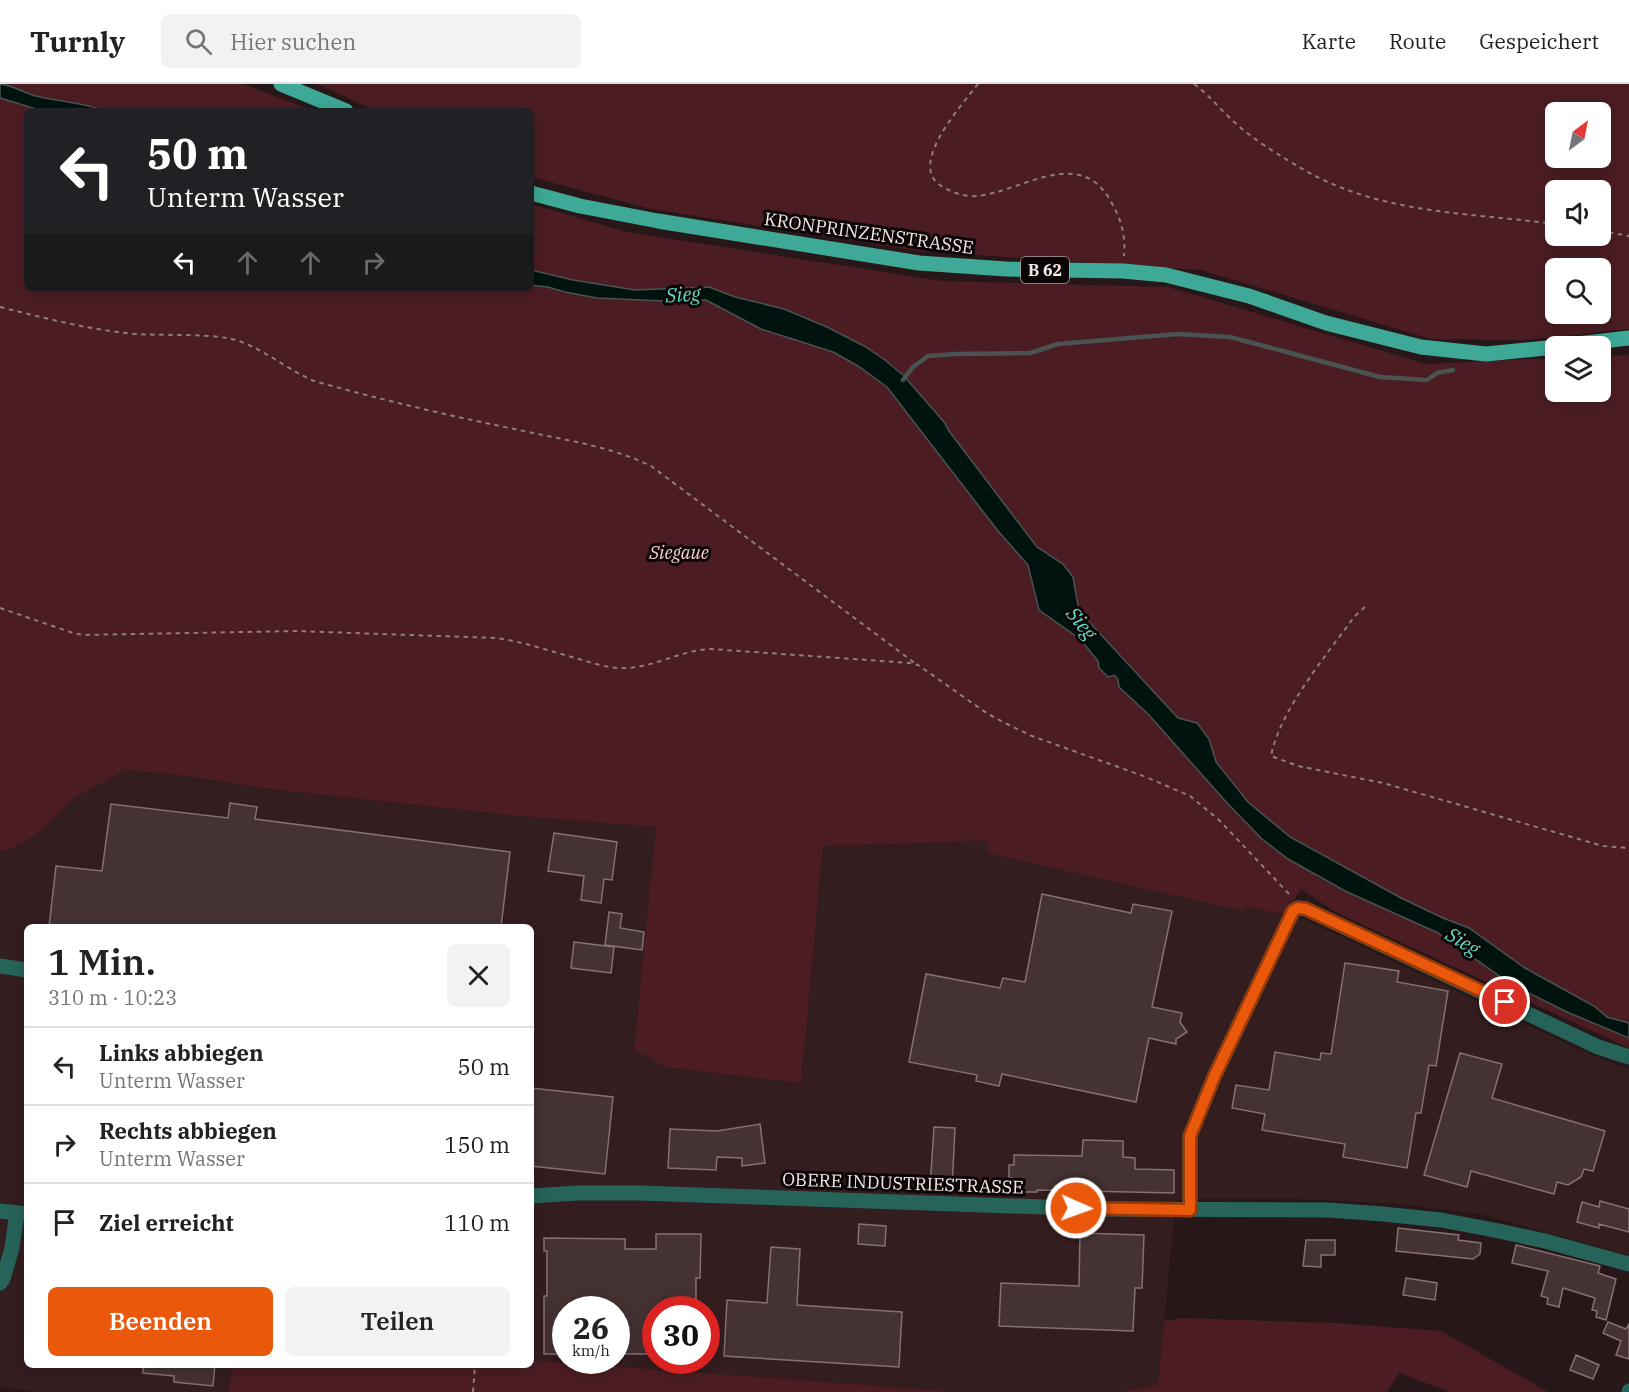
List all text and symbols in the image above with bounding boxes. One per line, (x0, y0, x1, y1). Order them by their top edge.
search box (161, 14, 581, 68)
text: Turnly (30, 23, 125, 60)
icon: search (182, 25, 215, 58)
text: Hier suchen (230, 27, 356, 56)
text: Karte (1302, 27, 1356, 55)
text: Route (1389, 27, 1446, 55)
text: Gespeichert (1479, 27, 1599, 55)
north arrow (1545, 102, 1611, 168)
map controls (1545, 102, 1611, 402)
text: 50 m (147, 126, 248, 181)
icon: left (48, 132, 126, 210)
text: Unterm Wasser (147, 179, 344, 214)
button: sound (1545, 180, 1611, 246)
street label: KRONPRINZENSTRASSE (763, 207, 975, 259)
icon: left (168, 246, 201, 279)
icon: ahead (231, 246, 264, 279)
icon: ahead (294, 246, 327, 279)
icon: right (357, 246, 390, 279)
road number: B 62 (1021, 257, 1069, 283)
button: search (1545, 258, 1611, 324)
water label: Sieg (664, 280, 702, 308)
button: layers (1545, 336, 1611, 402)
park label: Siegaue (648, 541, 709, 564)
water label: Sieg (1060, 600, 1104, 646)
water label: Sieg (1440, 920, 1486, 962)
text: 1 Min. (48, 938, 156, 985)
button: close (447, 944, 510, 1007)
pin (1479, 976, 1530, 1027)
text: 310 m · 10:23 (48, 984, 177, 1011)
icon: arrive (1488, 985, 1521, 1018)
text: Links abbiegen (99, 1038, 264, 1067)
icon: left (48, 1050, 81, 1083)
text: 50 m (458, 1052, 510, 1081)
text: Unterm Wasser (99, 1067, 245, 1094)
text: Rechts abbiegen (99, 1116, 277, 1145)
icon: right (48, 1128, 81, 1161)
text: 150 m (444, 1130, 510, 1159)
text: Unterm Wasser (99, 1145, 245, 1172)
street label: OBERE INDUSTRIESTRASSE (782, 1167, 1024, 1199)
position arrow (1044, 1176, 1108, 1240)
icon: arrive (48, 1206, 81, 1239)
text: Ziel erreicht (99, 1208, 234, 1237)
text: 110 m (444, 1208, 510, 1237)
button: Beenden (48, 1287, 273, 1356)
button: Teilen (285, 1287, 510, 1356)
speed limit sign: 30 (642, 1296, 720, 1374)
text: 26 (573, 1308, 609, 1347)
text: km/h (572, 1341, 610, 1360)

